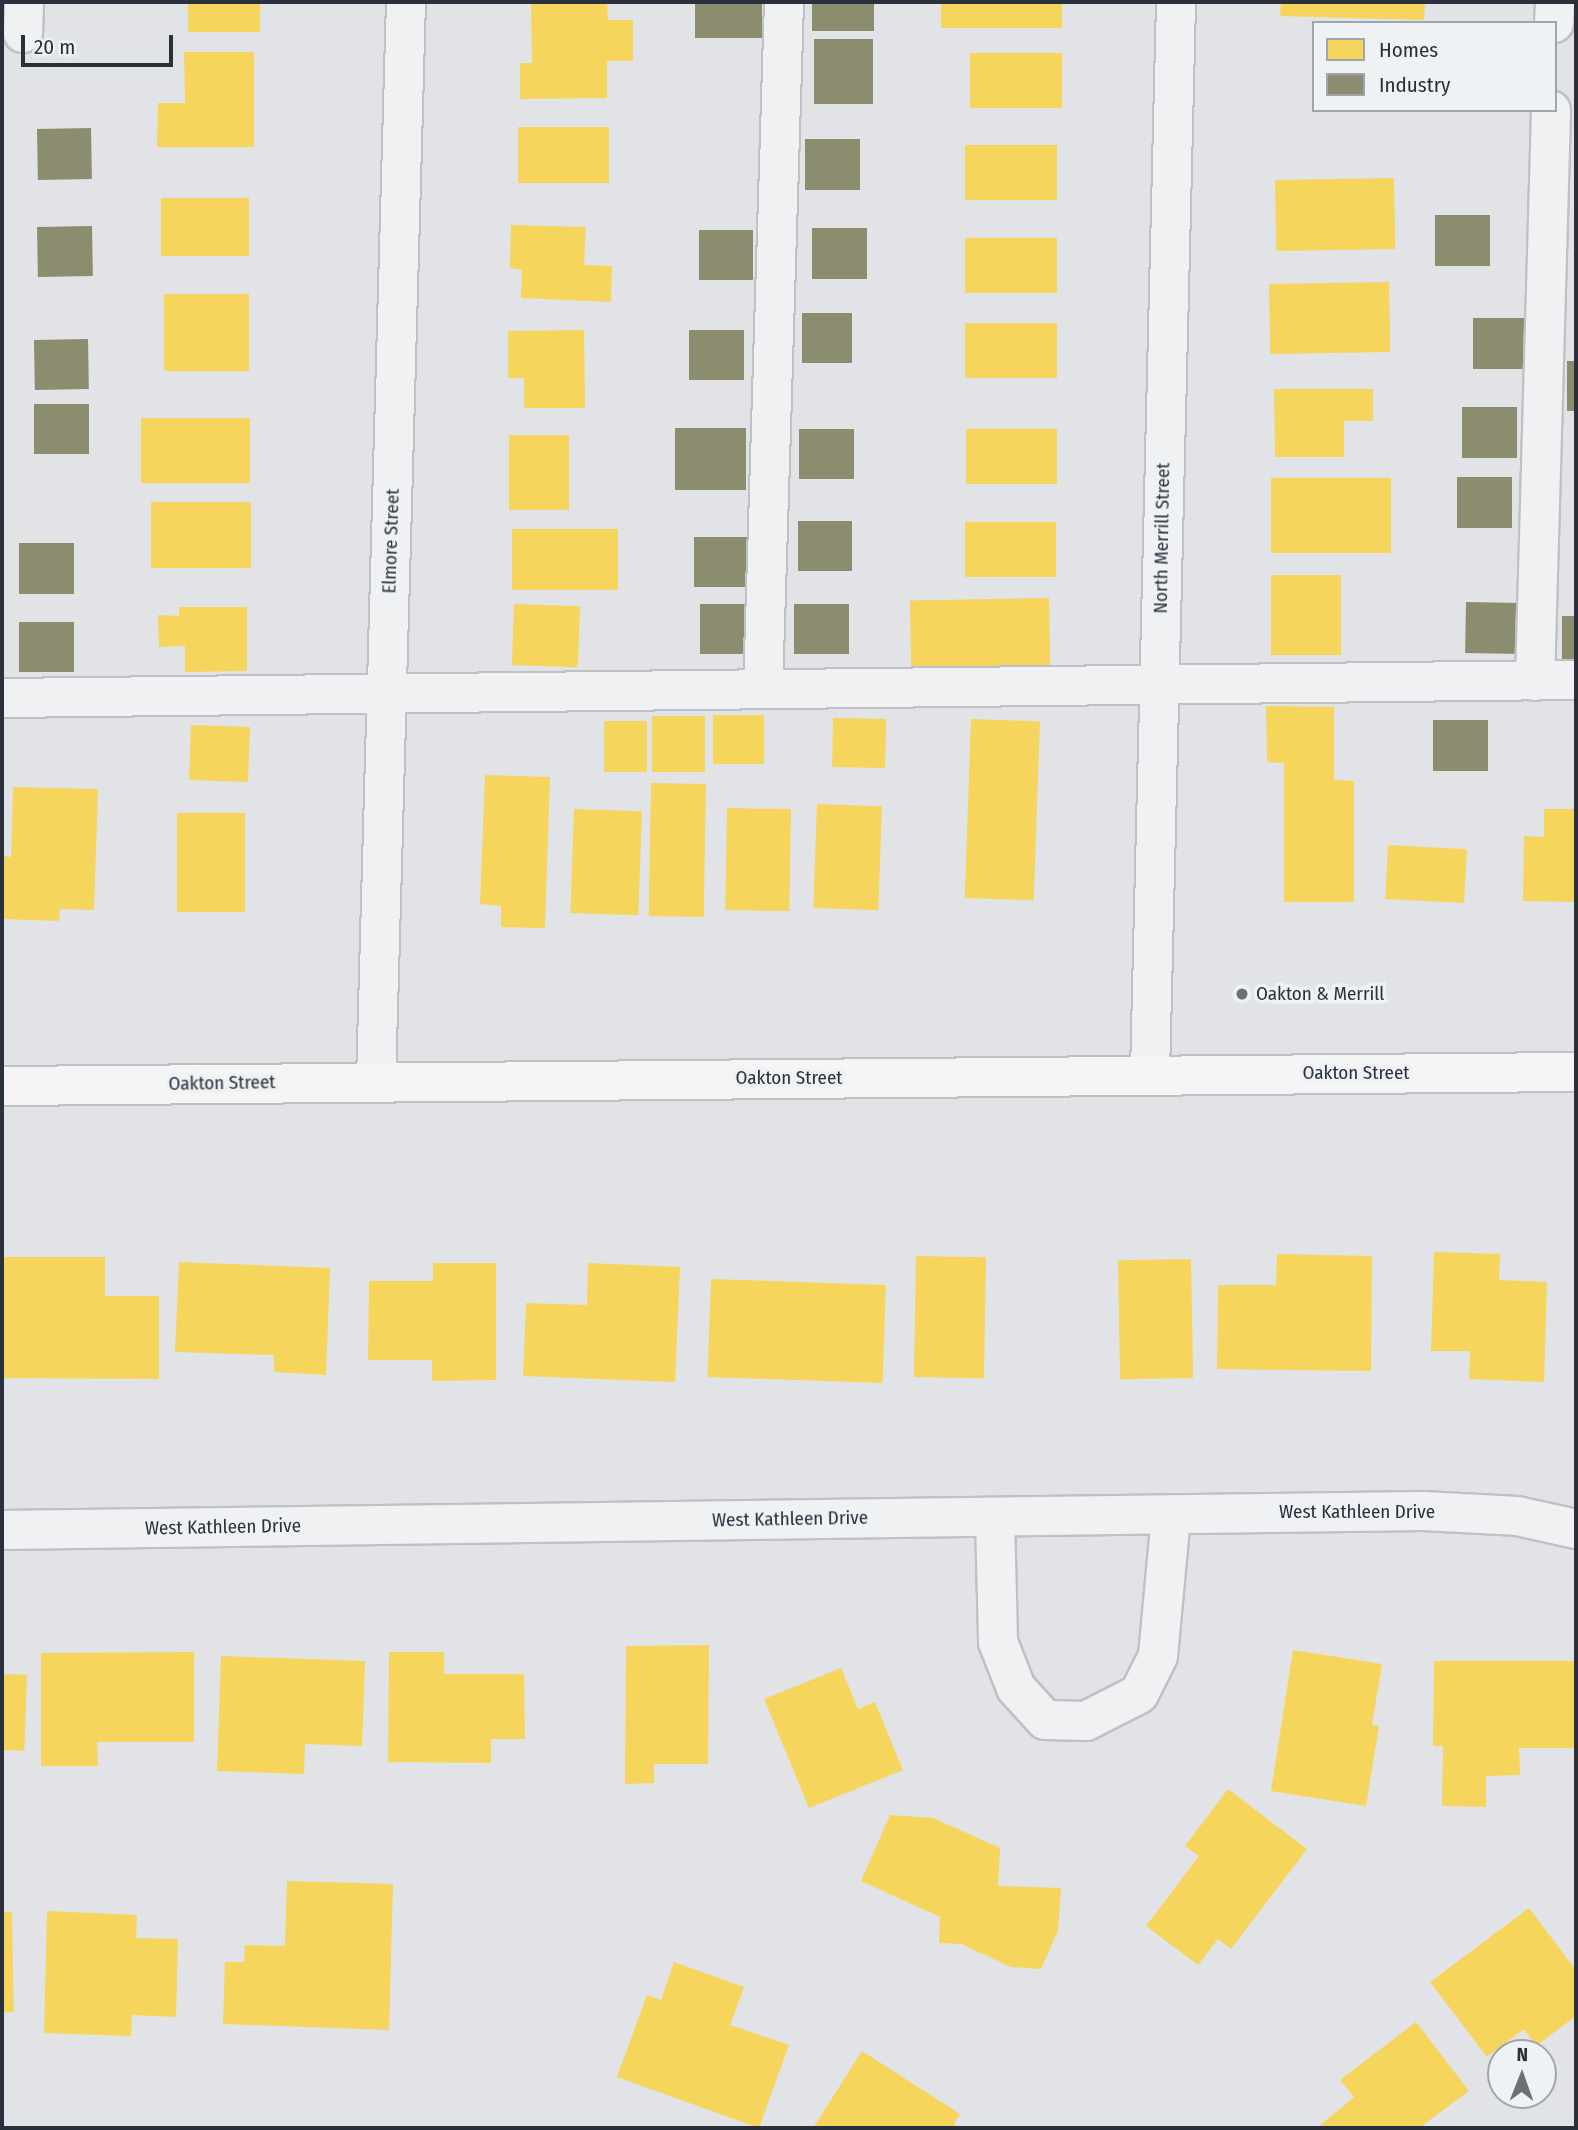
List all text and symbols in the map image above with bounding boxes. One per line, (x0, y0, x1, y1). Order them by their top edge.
scale bar (24, 21, 177, 65)
legend (1312, 21, 1557, 112)
text: 20 m (34, 34, 75, 60)
text: Homes (1379, 37, 1438, 63)
text: Industry (1379, 72, 1450, 98)
street label: North Merrill Street (1149, 462, 1175, 614)
street label: Elmore Street (378, 488, 404, 594)
place label: Oakton & Merrill (1256, 983, 1384, 1005)
marker: Oakton & Merrill (1234, 986, 1250, 1002)
street label: Oakton Street (1302, 1062, 1410, 1084)
street label: Oakton Street (735, 1067, 843, 1089)
street label: Oakton Street (168, 1071, 276, 1095)
street label: West Kathleen Drive (1279, 1501, 1435, 1523)
street label: West Kathleen Drive (712, 1506, 868, 1532)
street label: West Kathleen Drive (145, 1514, 301, 1540)
north arrow (1487, 2039, 1557, 2109)
text: N (1516, 2043, 1528, 2066)

